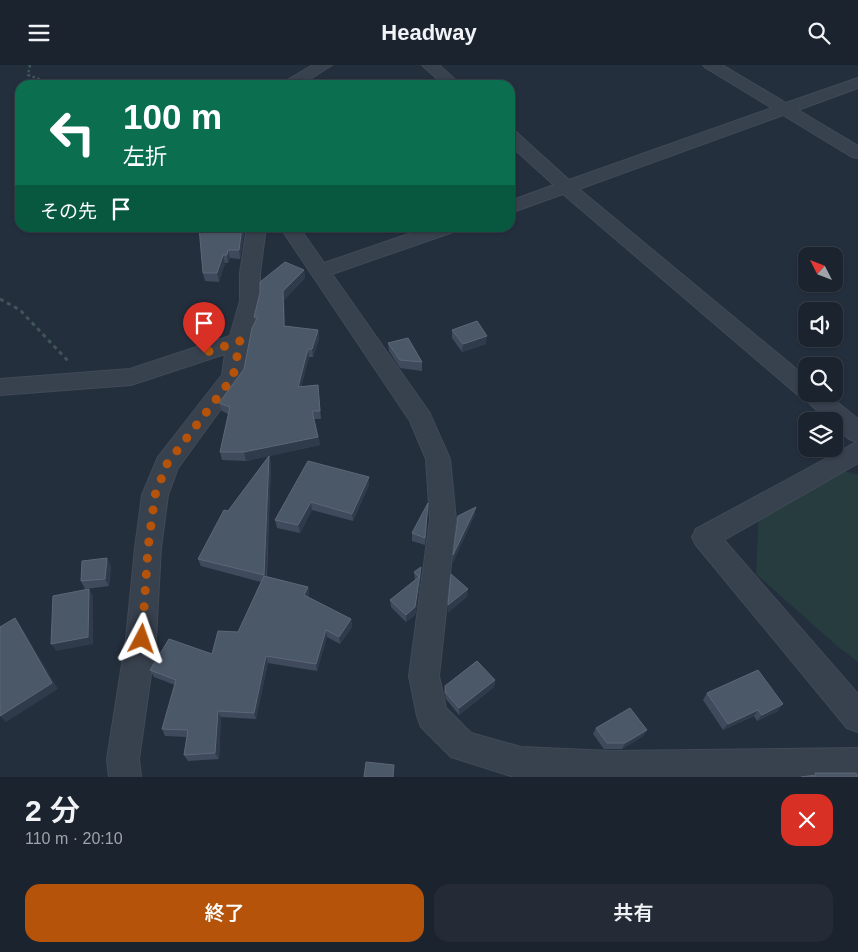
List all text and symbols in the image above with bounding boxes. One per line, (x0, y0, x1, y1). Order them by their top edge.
icon: menu (25, 19, 53, 47)
icon: search (805, 19, 833, 47)
text: Headway (381, 20, 477, 45)
text: 100 m (123, 97, 222, 136)
icon: left (40, 100, 105, 165)
text: 左折 (123, 144, 167, 169)
icon: arrive (107, 195, 135, 223)
text: その先 (40, 201, 97, 222)
north arrow (798, 247, 842, 293)
map controls (798, 247, 843, 457)
pin (183, 302, 225, 353)
button: sound (798, 302, 843, 347)
icon: arrive (190, 309, 218, 337)
button: search (798, 357, 843, 402)
button: layers (798, 412, 843, 457)
position arrow (115, 612, 167, 664)
text: 2 分 (25, 794, 80, 827)
button: close (781, 794, 833, 846)
text: 110 m · 20:10 (25, 830, 123, 847)
button: 終了 (25, 884, 424, 942)
button: 共有 (434, 884, 833, 942)

